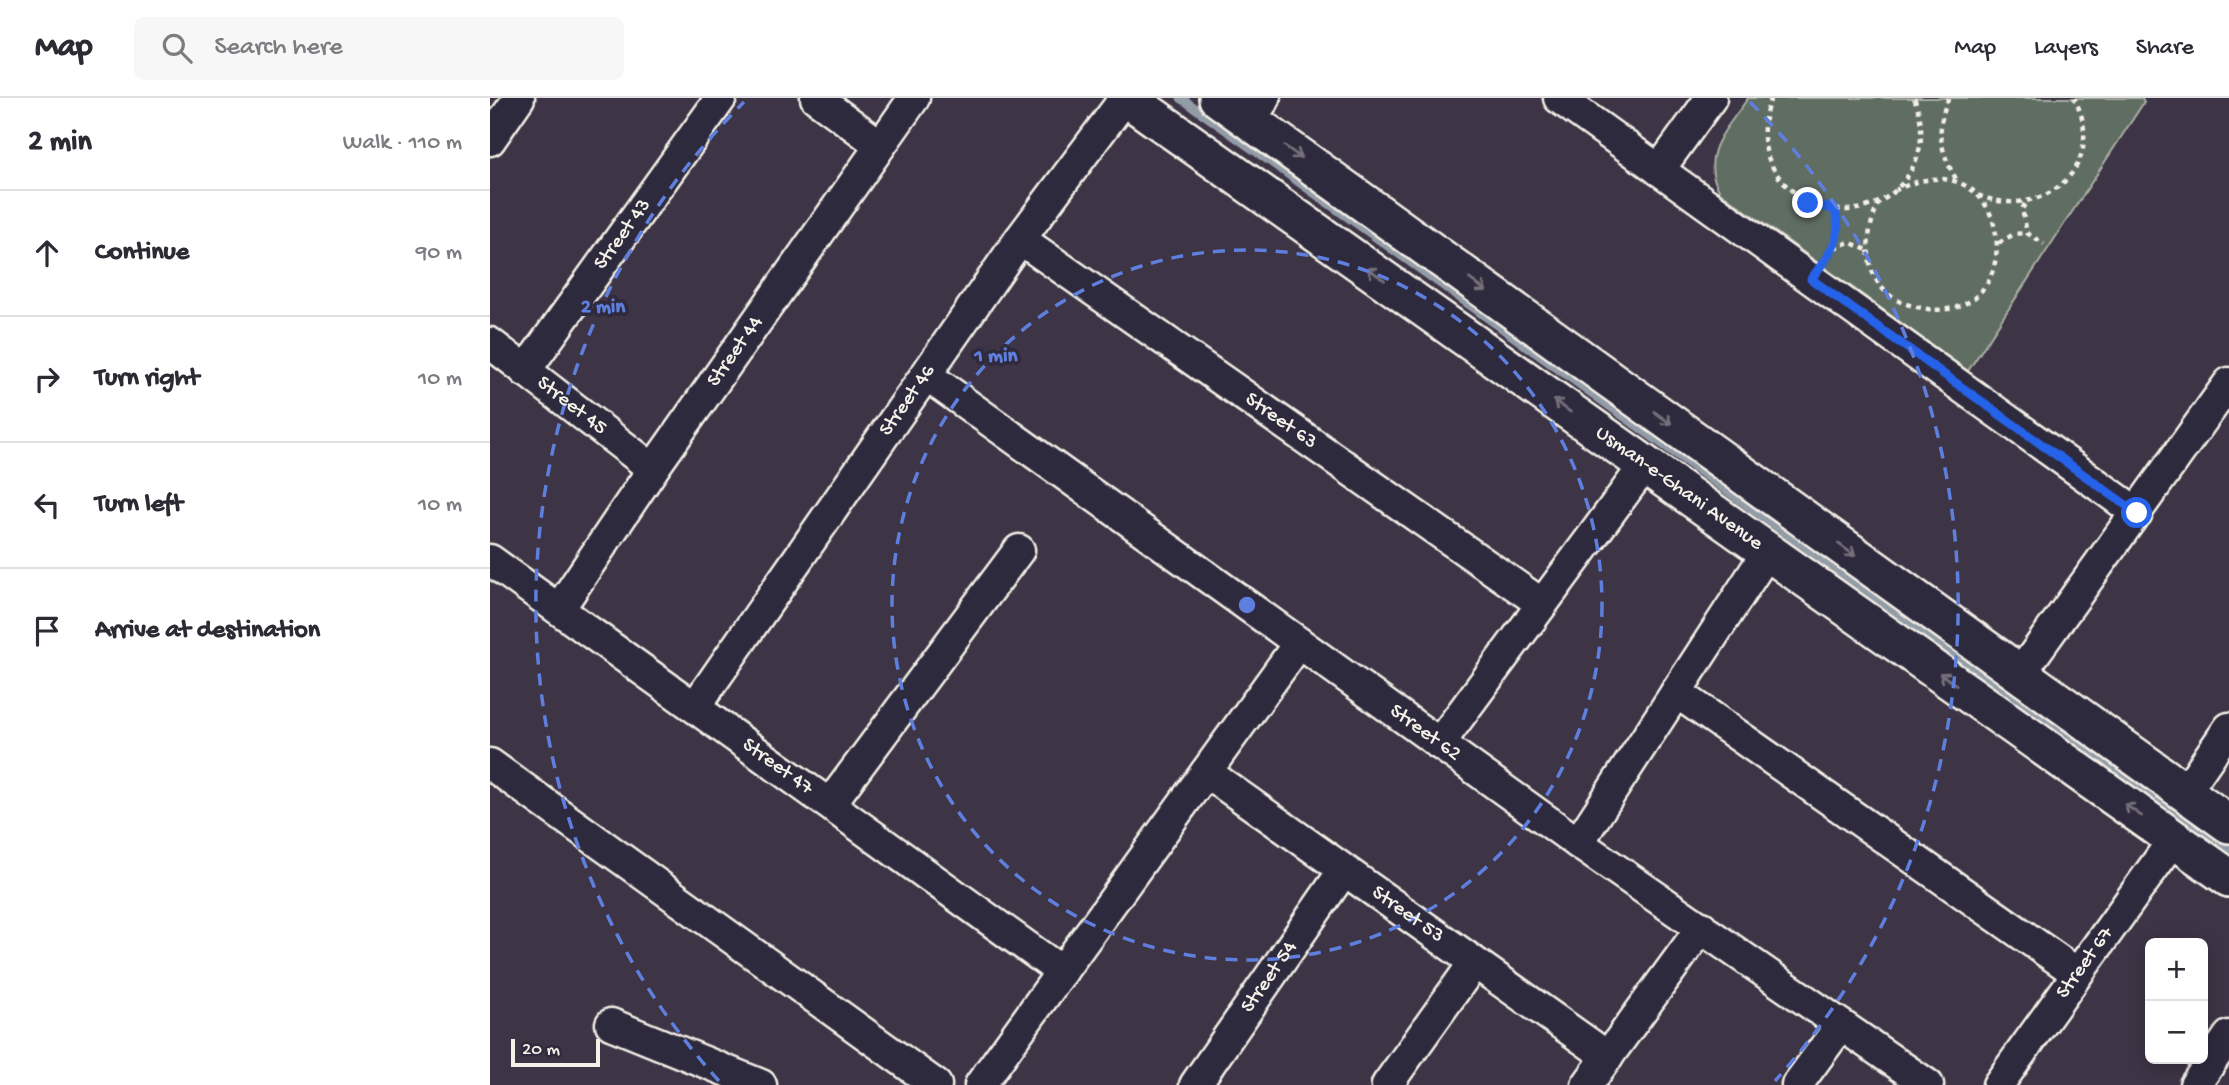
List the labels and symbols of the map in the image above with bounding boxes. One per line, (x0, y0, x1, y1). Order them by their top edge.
one-way arrow (1283, 145, 1302, 159)
route end (1792, 187, 1823, 218)
street label: Street 43 (589, 194, 657, 275)
one-way arrow (1367, 267, 1386, 281)
one-way arrow (1468, 278, 1487, 292)
text: 2 min (581, 296, 626, 321)
street label: Street 44 (702, 311, 769, 392)
text: 1 min (974, 345, 1018, 370)
street label: Street 46 (874, 360, 941, 441)
street label: Street 45 (531, 371, 612, 441)
street label: Street 63 (1240, 387, 1322, 455)
one-way arrow (1553, 399, 1572, 413)
one-way arrow (1653, 410, 1672, 425)
street label: Usman-e-Ghani Avenue (1590, 421, 1768, 557)
route start (2121, 497, 2152, 528)
one-way arrow (1837, 543, 1856, 557)
centre of rings (1235, 593, 1259, 617)
one-way arrow (1939, 672, 1958, 686)
street label: Street 62 (1384, 699, 1465, 767)
street label: Street 47 (737, 733, 819, 802)
one-way arrow (2124, 803, 2143, 817)
street label: Street 53 (1366, 881, 1449, 949)
street label: Street 67 (2051, 921, 2120, 1004)
street label: Street 54 (1236, 936, 1303, 1018)
scale bar (511, 1036, 600, 1068)

